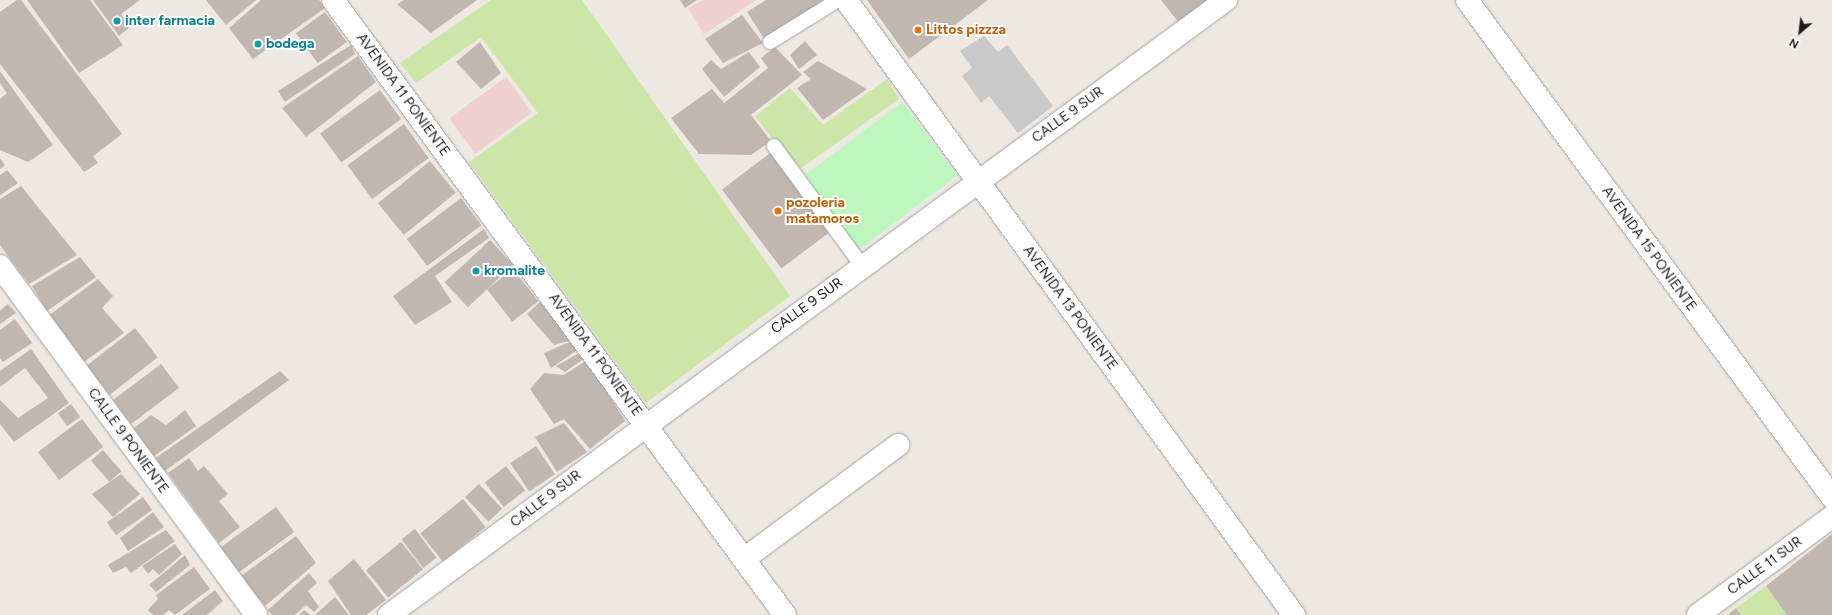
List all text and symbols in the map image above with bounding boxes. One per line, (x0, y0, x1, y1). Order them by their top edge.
north arrow (1780, 12, 1820, 52)
place label: inter farmacia (125, 13, 215, 29)
marker: inter farmacia (112, 16, 122, 26)
place label: Littos pizzza (926, 22, 1006, 38)
marker: Littos pizzza (913, 25, 923, 35)
street label: AVENIDA 11 PONIENTE (353, 30, 453, 160)
text: N (1787, 35, 1801, 51)
place label: bodega (266, 36, 314, 52)
marker: bodega (253, 39, 263, 49)
street label: CALLE 9 SUR (1029, 83, 1107, 147)
street label: AVENIDA 15 PONIENTE (1598, 183, 1700, 315)
place label: pozoleria matamoros (786, 195, 859, 228)
marker: pozoleria matamoros (773, 206, 783, 216)
street label: AVENIDA 13 PONIENTE (1019, 243, 1121, 373)
place label: kromalite (484, 263, 545, 279)
marker: kromalite (471, 266, 481, 276)
street label: CALLE 9 SUR (768, 274, 846, 338)
street label: AVENIDA 11 PONIENTE (545, 290, 645, 420)
street label: CALLE 9 PONIENTE (84, 385, 172, 497)
street label: CALLE 9 SUR (507, 467, 585, 531)
street label: CALLE 11 SUR (1724, 533, 1806, 599)

